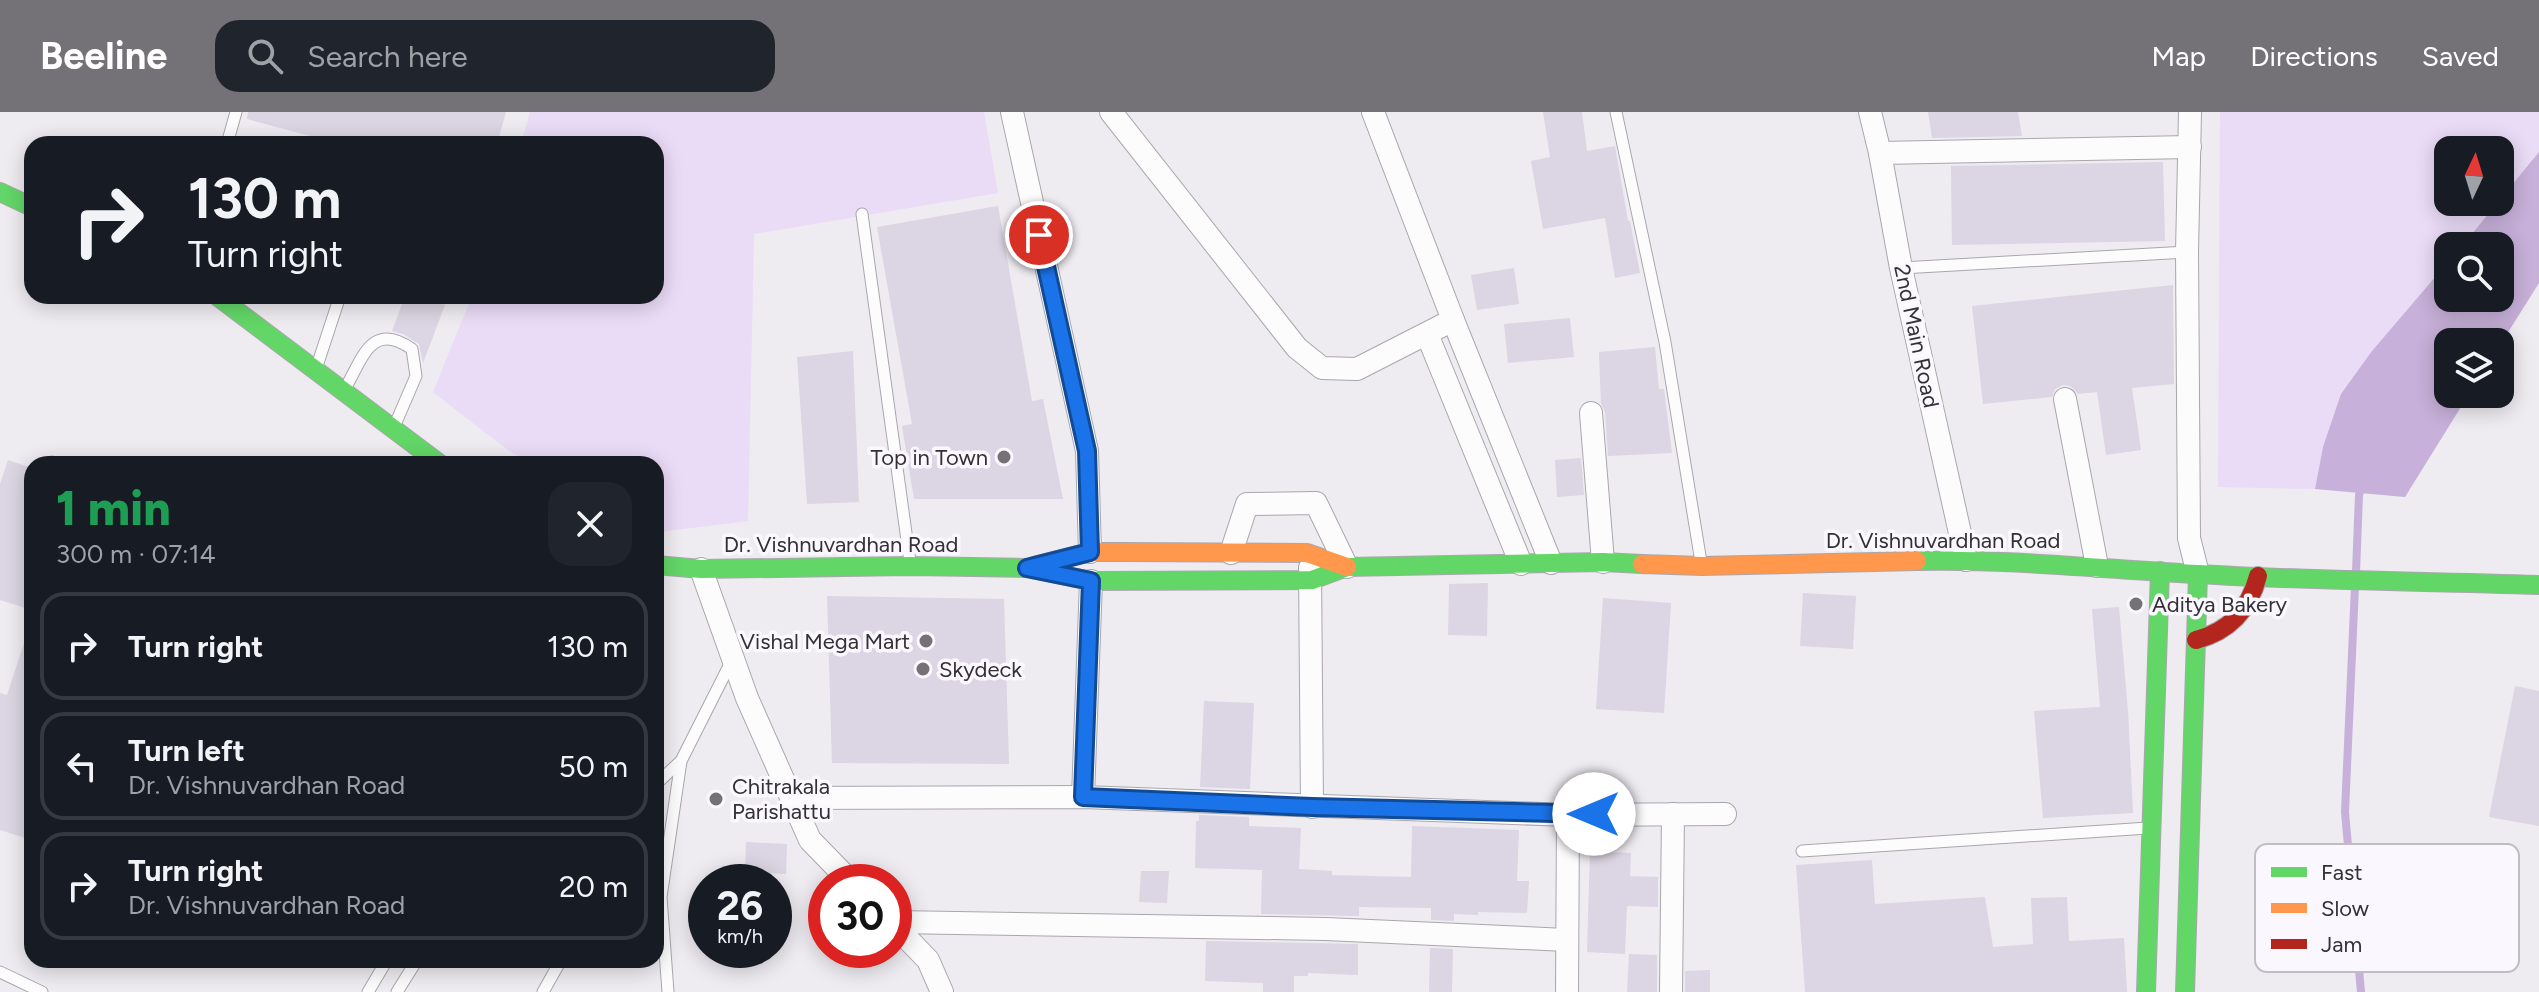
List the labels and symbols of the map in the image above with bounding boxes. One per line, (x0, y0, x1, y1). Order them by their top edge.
north arrow (2434, 136, 2514, 216)
pin (1005, 201, 1073, 269)
street label: 2nd Main Road (1888, 262, 1945, 410)
place label: Top in Town (870, 444, 988, 471)
marker: Top in Town (995, 448, 1013, 466)
street label: Dr. Vishnuvardhan Road (1826, 527, 2060, 554)
street label: Dr. Vishnuvardhan Road (724, 531, 958, 558)
place label: Aditya Bakery (2152, 591, 2288, 618)
marker: Aditya Bakery (2127, 595, 2145, 613)
place label: Vishal Mega Mart (740, 628, 910, 655)
marker: Vishal Mega Mart (917, 632, 935, 650)
place label: Skydeck (939, 656, 1022, 683)
marker: Skydeck (914, 660, 932, 678)
position arrow (1552, 772, 1636, 856)
place label: Chitrakala Parishattu (732, 773, 831, 825)
marker: Chitrakala Parishattu (707, 790, 725, 808)
legend (2255, 844, 2519, 972)
text: Fast (2321, 859, 2363, 886)
speed limit sign: 30 (808, 864, 912, 968)
text: Slow (2321, 895, 2370, 922)
text: Jam (2321, 931, 2362, 958)

